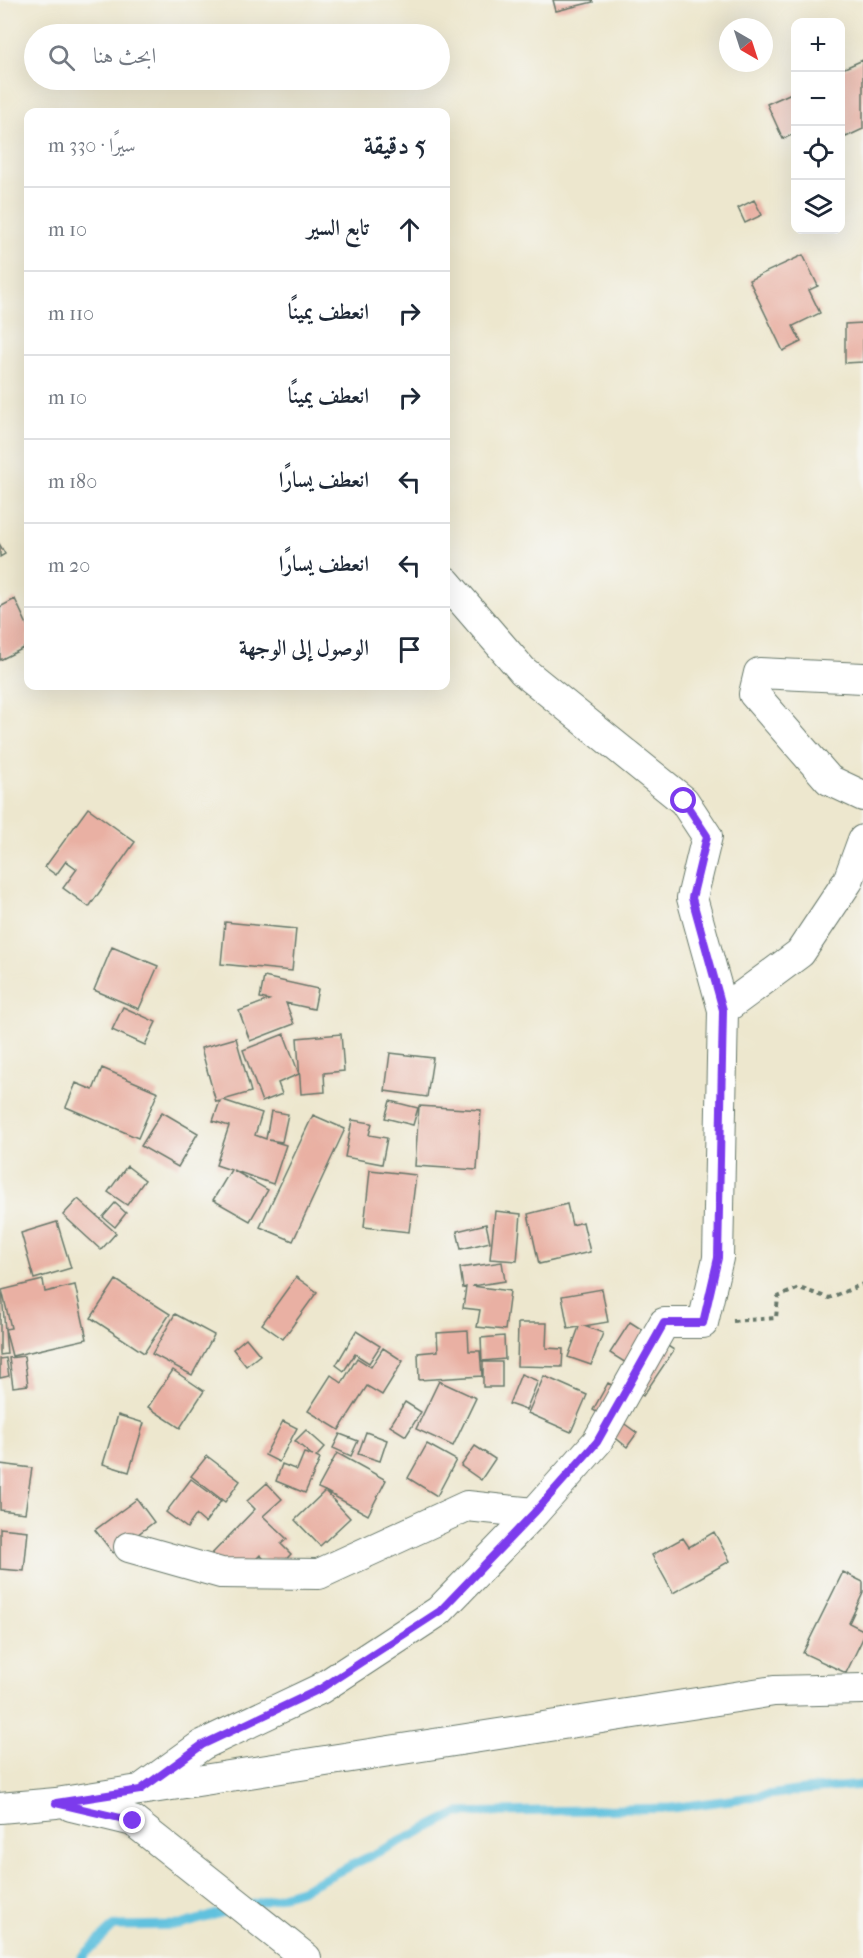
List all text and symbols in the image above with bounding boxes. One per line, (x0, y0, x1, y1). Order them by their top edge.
north arrow (719, 18, 773, 72)
map controls (791, 18, 845, 234)
button: + (791, 18, 845, 72)
search box (24, 24, 450, 90)
icon: search (45, 41, 78, 74)
text: ابحث هنا (93, 43, 156, 69)
button: − (791, 72, 845, 126)
button: locate (791, 126, 845, 180)
text: 5 دقيقة (364, 130, 426, 161)
text: سيرًا · 330 m (48, 134, 136, 157)
button: layers (791, 180, 845, 234)
icon: ahead (393, 213, 426, 246)
text: تابع السير (307, 215, 369, 241)
text: 10 m (48, 218, 87, 241)
icon: right (393, 297, 426, 330)
text: انعطف يمينًا (288, 299, 369, 325)
text: 110 m (48, 302, 94, 325)
icon: right (393, 381, 426, 414)
text: انعطف يمينًا (288, 383, 369, 409)
text: 10 m (48, 386, 87, 409)
icon: left (393, 465, 426, 498)
text: انعطف يسارًا (279, 467, 369, 493)
text: 180 m (48, 470, 97, 493)
icon: left (393, 549, 426, 582)
text: انعطف يسارًا (279, 551, 369, 577)
text: 20 m (48, 554, 90, 577)
icon: arrive (393, 633, 426, 666)
text: الوصول إلى الوجهة (239, 635, 369, 661)
route start (670, 787, 696, 813)
route end (119, 1807, 145, 1833)

